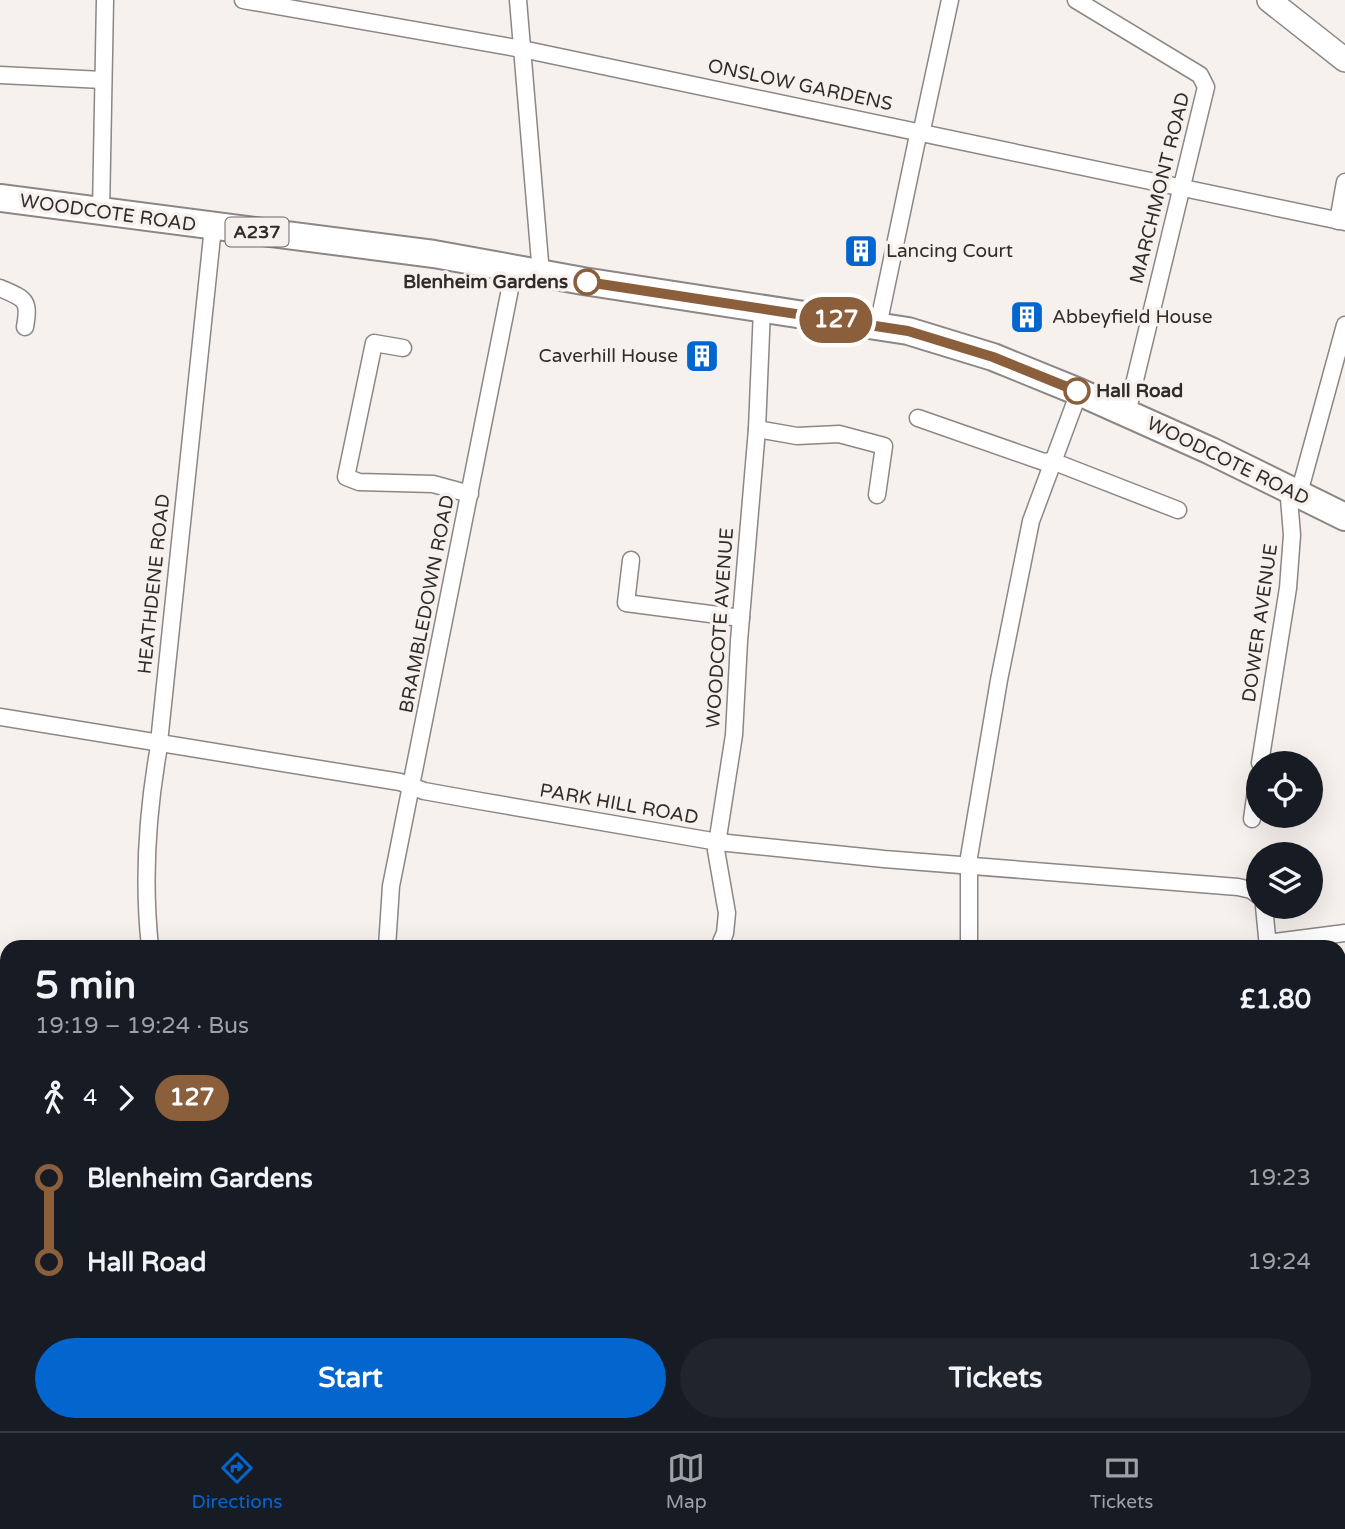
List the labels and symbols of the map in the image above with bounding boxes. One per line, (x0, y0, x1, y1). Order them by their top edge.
street label: ONSLOW GARDENS (706, 55, 894, 115)
street label: MARCHMONT ROAD (1126, 90, 1194, 286)
street label: WOODCOTE ROAD (18, 190, 198, 236)
road number: A237 (226, 218, 288, 246)
building icon: Lancing Court (842, 232, 880, 270)
place label: Lancing Court (886, 240, 1013, 262)
marker: Blenheim Gardens (574, 269, 600, 295)
place label: Blenheim Gardens (403, 271, 568, 293)
line badge: 127 (796, 297, 876, 343)
building icon: Abbeyfield House (1008, 298, 1046, 336)
place label: Abbeyfield House (1052, 306, 1213, 328)
building icon: Caverhill House (683, 337, 721, 375)
place label: Caverhill House (539, 345, 678, 367)
marker: Hall Road (1064, 378, 1090, 404)
place label: Hall Road (1096, 380, 1183, 402)
street label: WOODCOTE ROAD (1143, 412, 1313, 510)
street label: HEATHDENE ROAD (134, 493, 174, 675)
street label: BRAMBLEDOWN ROAD (395, 493, 459, 715)
street label: WOODCOTE AVENUE (702, 527, 738, 729)
street label: DOWER AVENUE (1238, 542, 1282, 704)
street label: PARK HILL ROAD (538, 779, 700, 829)

